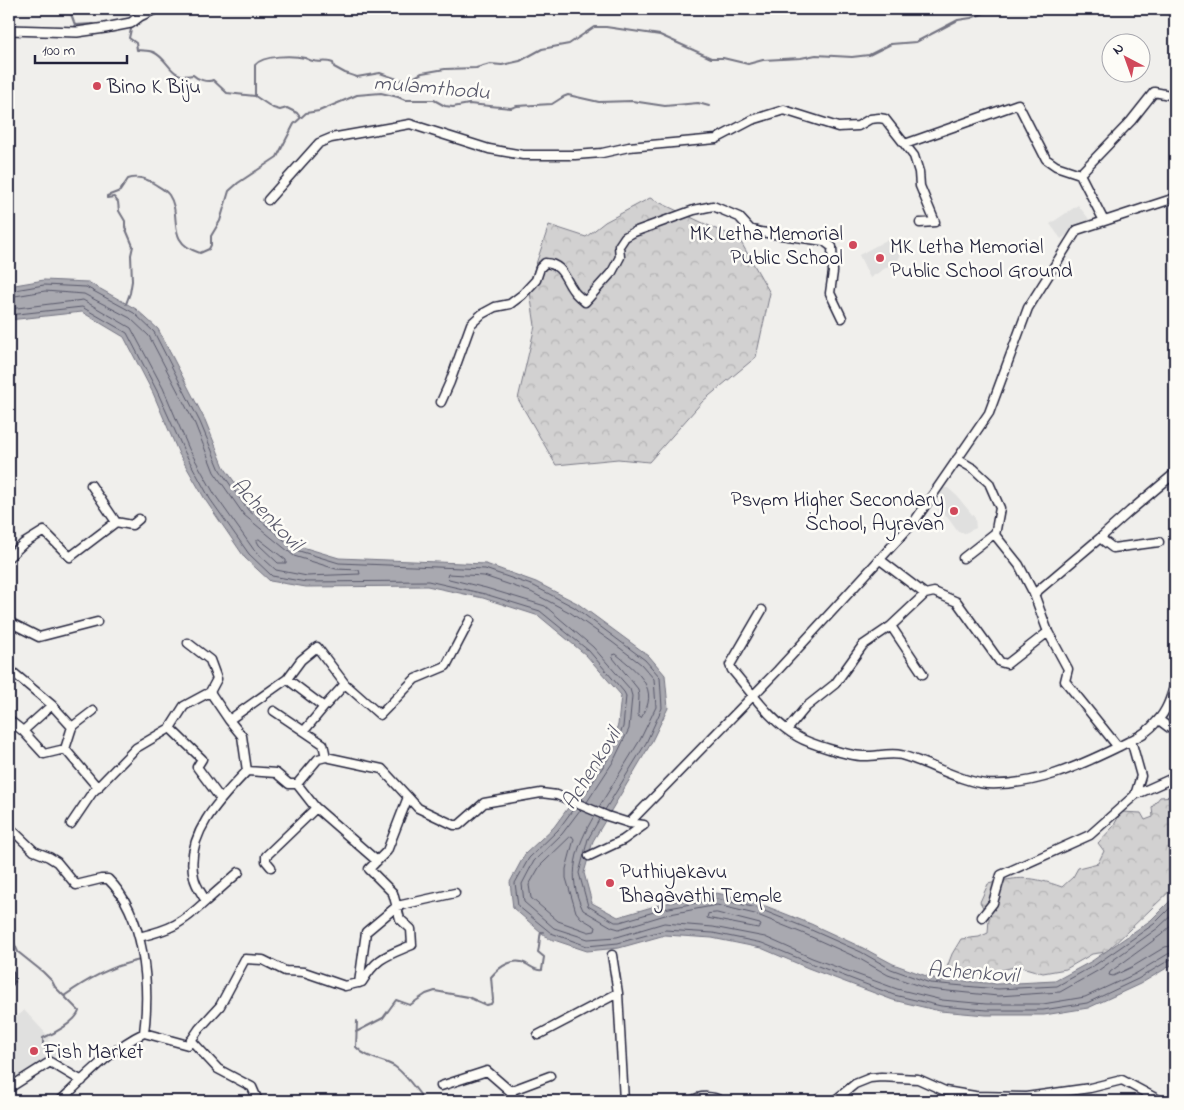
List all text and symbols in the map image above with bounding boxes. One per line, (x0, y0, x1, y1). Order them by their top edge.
scale bar (35, 32, 128, 64)
north arrow (1102, 32, 1152, 82)
text: N (1108, 38, 1129, 60)
text: 100 m (42, 40, 75, 62)
water label: mulamthodu (372, 68, 492, 110)
place label: Bino K Biju (106, 73, 201, 103)
marker: Bino K Biju (91, 80, 103, 92)
place label: MK Letha Memorial Public School (689, 220, 843, 274)
place label: MK Letha Memorial Public School Ground (890, 233, 1073, 287)
marker: MK Letha Memorial Public School (847, 239, 859, 251)
marker: MK Letha Memorial Public School Ground (874, 252, 886, 264)
water label: Achenkovil (222, 471, 311, 561)
place label: Psvpm Higher Secondary School, Ayravan (731, 486, 944, 542)
marker: Psvpm Higher Secondary School, Ayravan (948, 505, 960, 517)
water label: Achenkovil (555, 720, 632, 817)
place label: Puthiyakavu Bhagavathi Temple (619, 858, 783, 914)
marker: Puthiyakavu Bhagavathi Temple (604, 877, 616, 889)
water label: Achenkovil (926, 955, 1022, 993)
place label: Fish Market (43, 1038, 144, 1068)
marker: Fish Market (28, 1045, 40, 1057)

